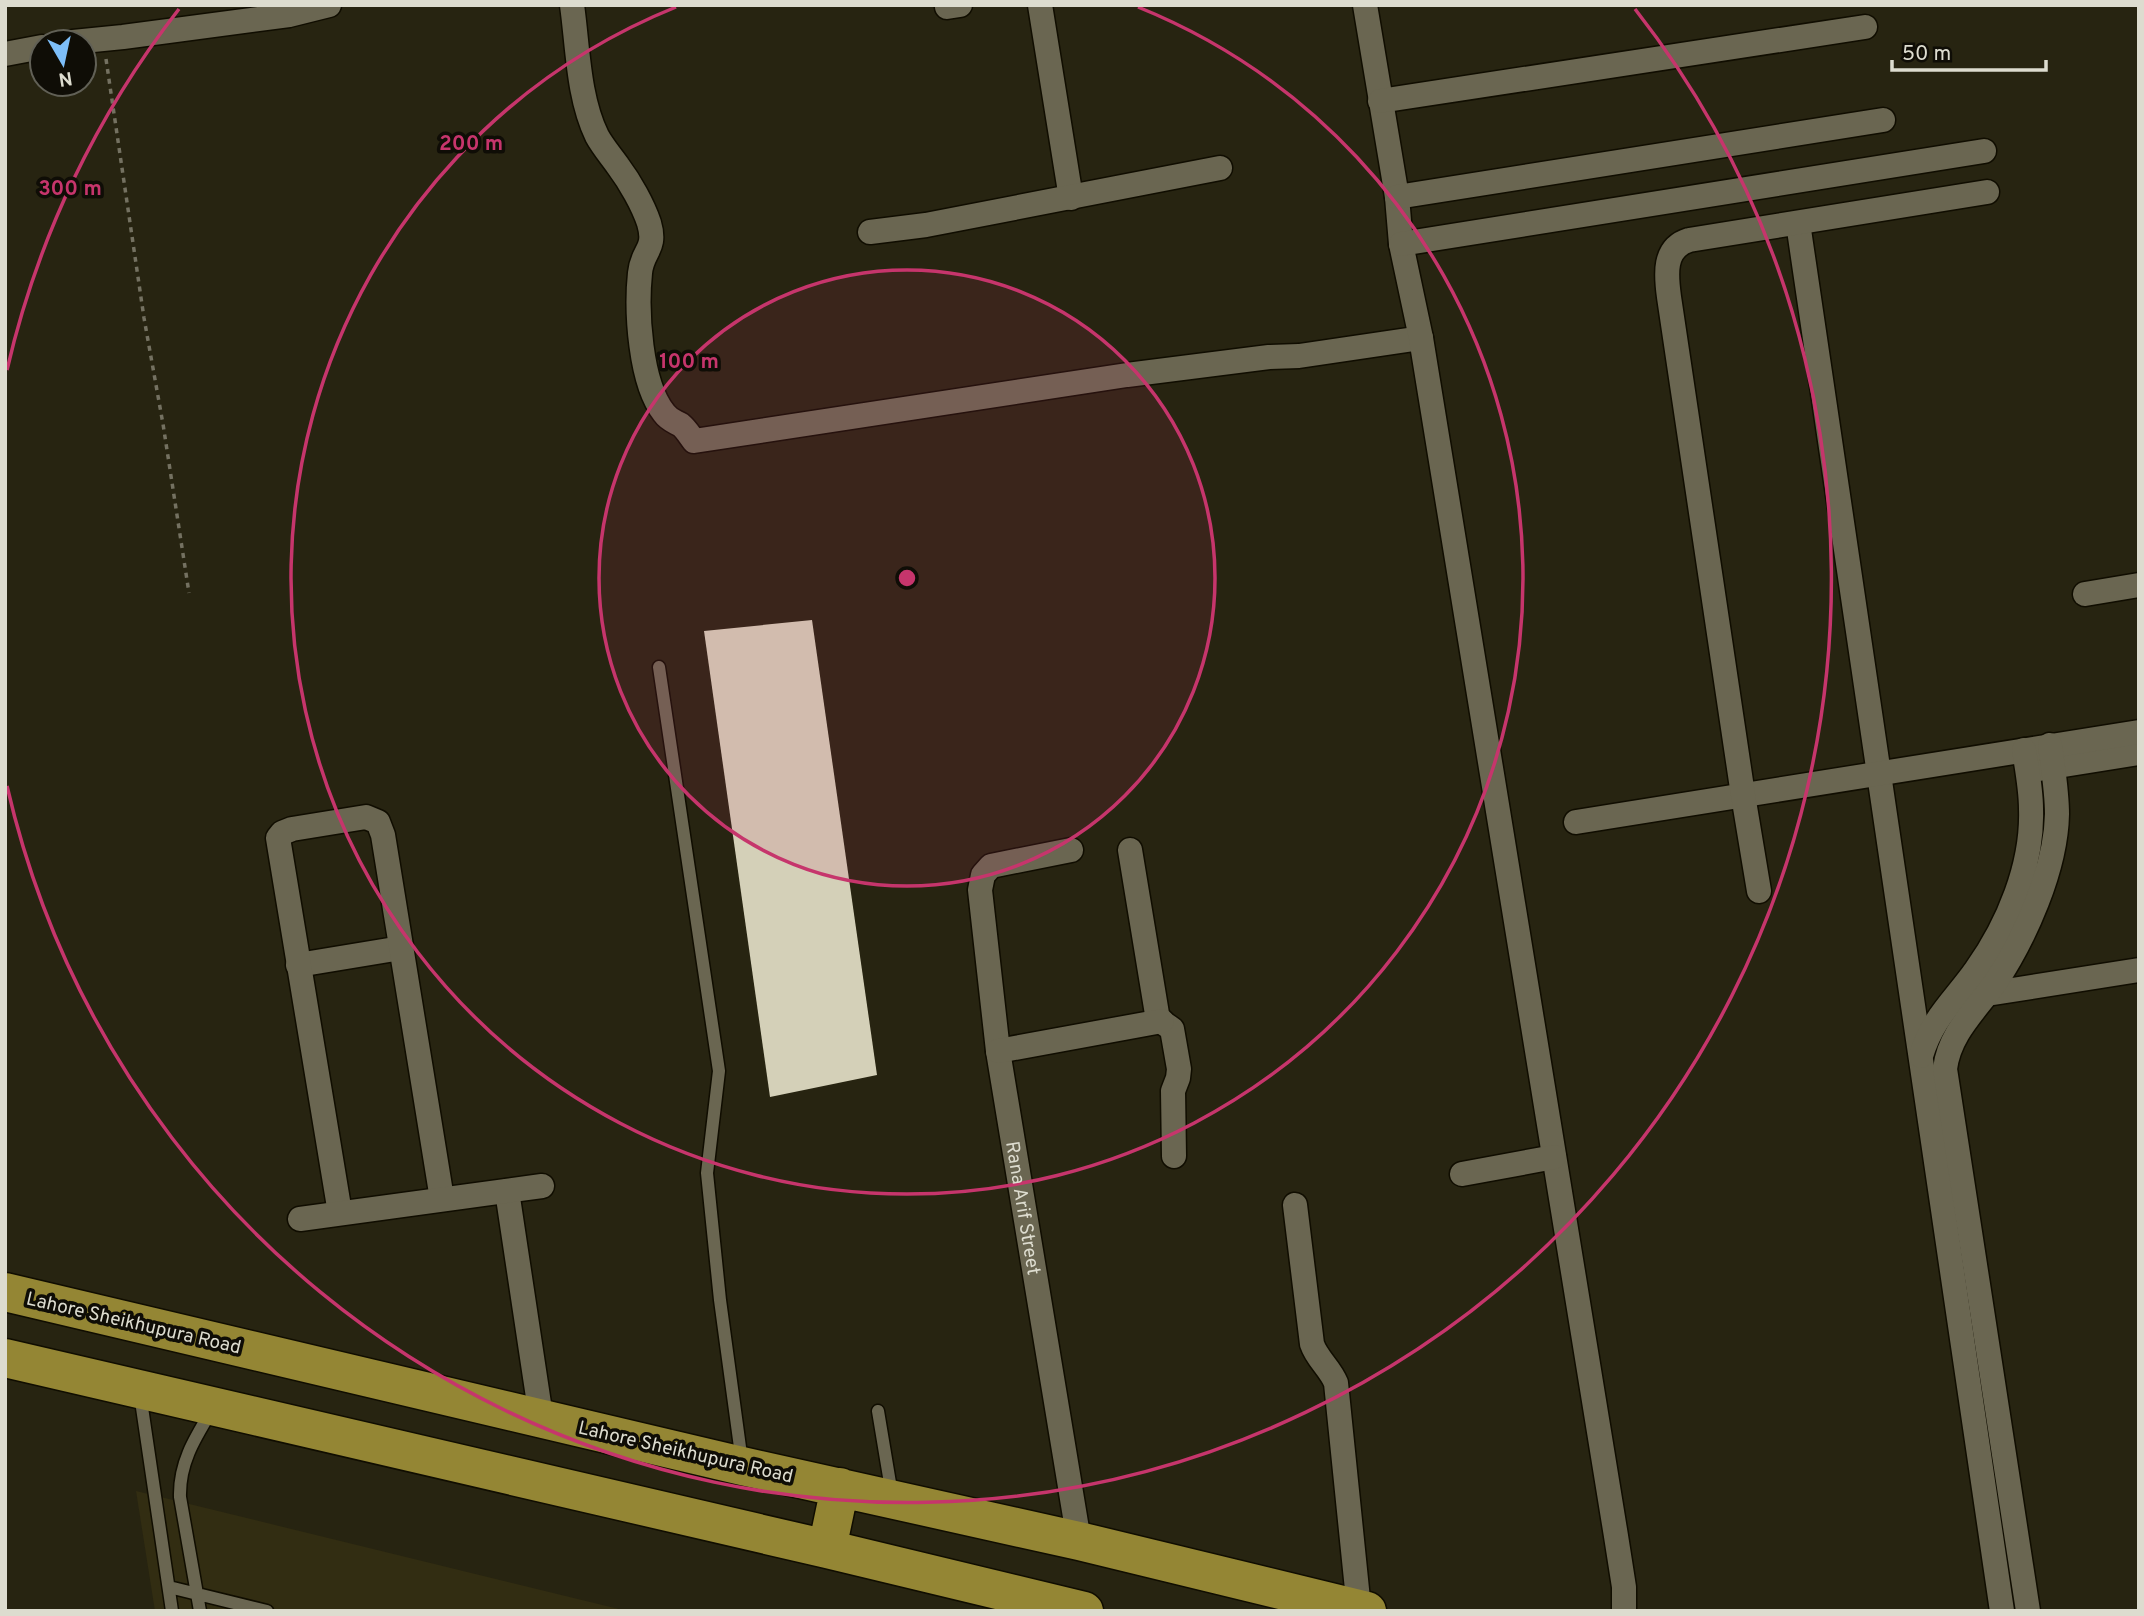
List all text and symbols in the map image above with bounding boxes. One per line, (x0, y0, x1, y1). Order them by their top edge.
north arrow (28, 28, 98, 98)
scale bar (1892, 28, 2046, 72)
text: 50 m (1902, 41, 1951, 68)
text: N (57, 65, 74, 91)
text: 200 m (439, 131, 503, 158)
text: 300 m (38, 176, 102, 203)
text: 100 m (659, 349, 719, 376)
centre of rings (895, 566, 919, 590)
street label: Rana Arif Street (999, 1140, 1045, 1277)
street label: Lahore Sheikhupura Road (24, 1288, 243, 1360)
street label: Lahore Sheikhupura Road (576, 1417, 795, 1489)

